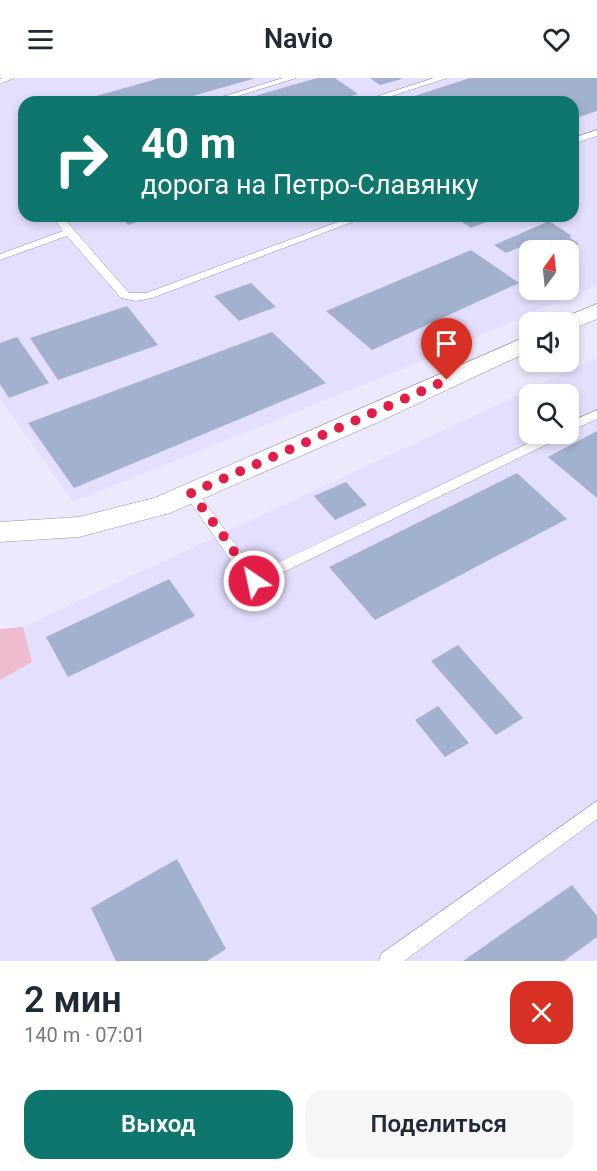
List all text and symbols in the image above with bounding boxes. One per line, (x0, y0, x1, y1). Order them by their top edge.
icon: menu (24, 23, 57, 56)
text: Navio (264, 23, 333, 55)
icon: heart (540, 23, 573, 56)
text: 40 m (141, 119, 236, 168)
icon: right (42, 120, 120, 198)
text: дорога на Петро-Славянку (141, 169, 478, 201)
north arrow (519, 240, 579, 300)
map controls (519, 240, 579, 444)
button: sound (519, 312, 579, 372)
pin (421, 318, 472, 380)
icon: arrive (430, 327, 463, 360)
button: search (519, 384, 579, 444)
position arrow (222, 549, 286, 613)
text: 2 мин (24, 979, 122, 1021)
button: close (510, 981, 573, 1044)
text: 140 m · 07:01 (24, 1023, 145, 1047)
button: Выход (24, 1090, 293, 1159)
button: Поделиться (305, 1090, 573, 1159)

